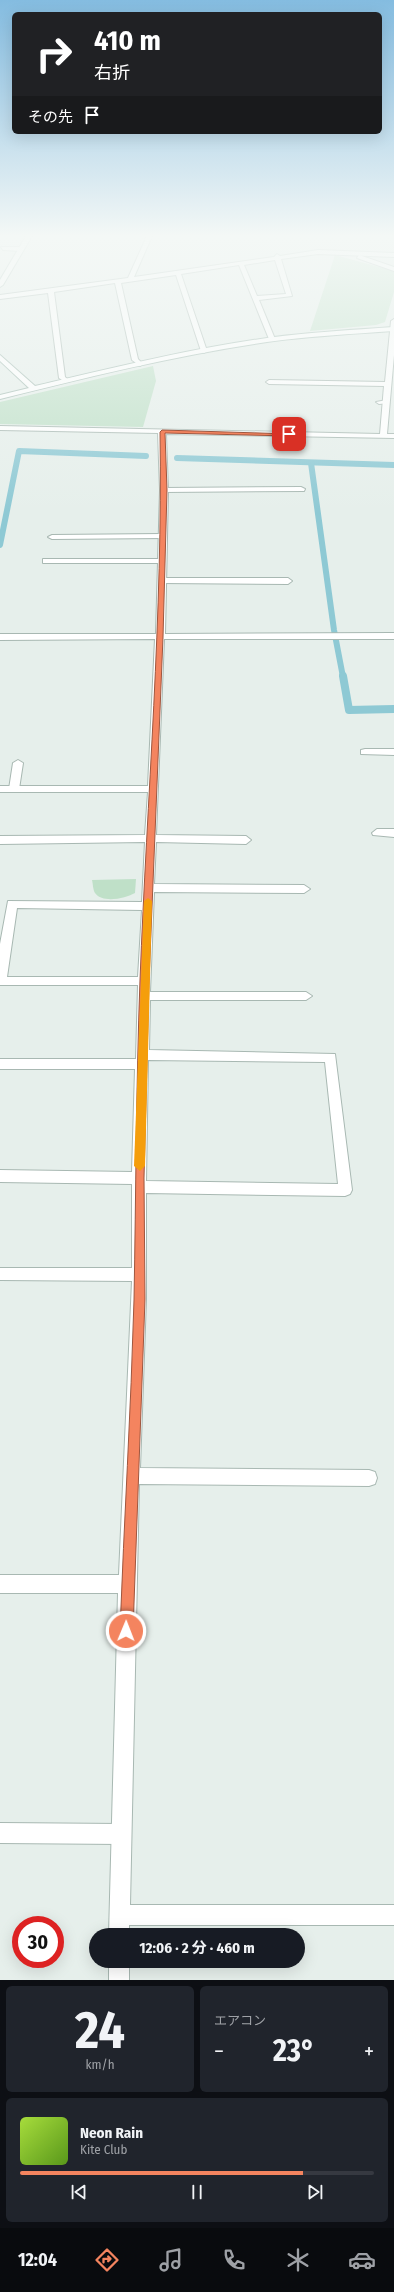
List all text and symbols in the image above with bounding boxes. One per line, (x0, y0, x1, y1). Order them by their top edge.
text: 410 m (94, 24, 161, 57)
icon: right (28, 28, 80, 80)
text: 右折 (94, 62, 130, 84)
icon: arrive (81, 104, 103, 126)
text: その先 (28, 108, 73, 126)
pin (272, 417, 306, 451)
icon: arrive (278, 423, 300, 445)
position arrow (105, 1610, 147, 1652)
speed limit sign: 30 (12, 1916, 64, 1968)
text: 12:06 · 2 分 · 460 m (139, 1939, 255, 1957)
text: 24 (75, 1999, 125, 2062)
text: エアコン (214, 2013, 266, 2028)
text: 23° (273, 2033, 315, 2069)
text: − (214, 2038, 224, 2065)
text: + (364, 2038, 374, 2065)
text: km/h (86, 2057, 115, 2072)
text: Neon Rain (80, 2124, 143, 2142)
text: Kite Club (80, 2142, 127, 2157)
icon: previous (68, 2181, 90, 2203)
icon: pause (186, 2181, 208, 2203)
icon: next (304, 2181, 326, 2203)
icon: directions (93, 2246, 121, 2274)
icon: music (157, 2246, 185, 2274)
icon: phone (220, 2246, 248, 2274)
icon: climate (284, 2246, 312, 2274)
icon: car (348, 2246, 376, 2274)
text: 12:04 (18, 2249, 57, 2271)

